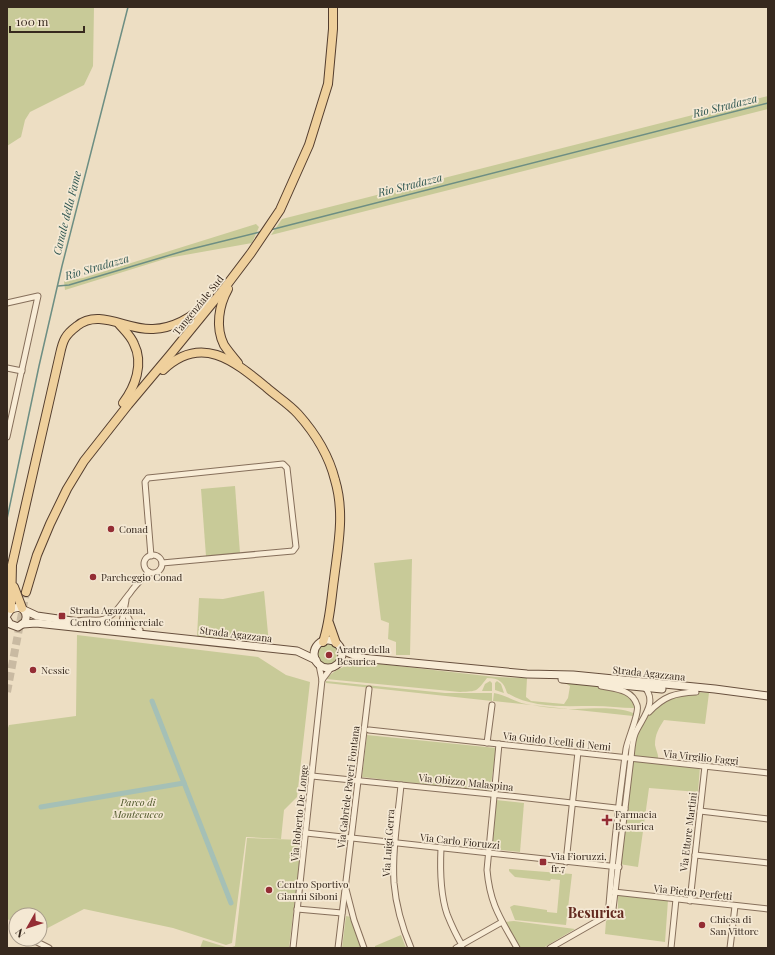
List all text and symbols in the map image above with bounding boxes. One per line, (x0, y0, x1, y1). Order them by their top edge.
scale bar (10, 8, 84, 34)
text: 100 m (16, 13, 49, 29)
water label: Rio Stradazza (690, 90, 759, 121)
water label: Canale della Fame (49, 169, 84, 257)
water label: Rio Stradazza (375, 169, 444, 200)
water label: Rio Stradazza (62, 250, 131, 283)
street label: Tangenziale Sud (170, 272, 227, 338)
place label: Conad (119, 522, 148, 536)
marker: Conad (106, 524, 116, 534)
place label: Parcheggio Conad (101, 570, 183, 584)
marker: Parcheggio Conad (88, 572, 98, 582)
place label: Strada Agazzana, Centro Commerciale (70, 603, 164, 629)
marker: Strada Agazzana, Centro Commerciale (57, 611, 67, 621)
street label: Strada Agazzana (199, 623, 273, 645)
place label: Aratro della Besurica (336, 642, 390, 668)
marker: Aratro della Besurica (324, 650, 334, 660)
street label: Strada Agazzana (612, 662, 686, 684)
place label: Nessie (41, 663, 70, 677)
marker: Nessie (28, 665, 38, 675)
street label: Via Gabriele Paveri Fontana (333, 725, 362, 850)
street label: Via Guido Ucelli di Nemi (501, 728, 612, 754)
street label: Via Virgilio Faggi (662, 746, 739, 768)
street label: Via Roberto De Longe (287, 764, 311, 863)
street label: Via Obizzo Malaspina (417, 770, 514, 794)
street label: Via Ettore Martini (676, 791, 700, 873)
park label: Parco di Montecucco (112, 795, 163, 821)
place label: Farmacia Besurica (615, 807, 657, 833)
street label: Via Luigi Gerra (379, 809, 397, 878)
marker: Farmacia Besurica (602, 815, 612, 825)
street label: Via Carlo Fioruzzi (419, 830, 501, 852)
place label: Via Fioruzzi, fr.7 (550, 849, 607, 875)
marker: Via Fioruzzi, fr.7 (538, 857, 548, 867)
place label: Centro Sportivo Gianni Siboni (277, 877, 349, 903)
street label: Via Pietro Perfetti (652, 881, 733, 903)
marker: Centro Sportivo Gianni Siboni (264, 885, 274, 895)
district label: Besurica (568, 903, 625, 922)
north arrow (8, 907, 48, 947)
place label: Chiesa di San Vittore (710, 912, 759, 938)
marker: Chiesa di San Vittore (697, 920, 707, 930)
text: N (11, 926, 28, 941)

